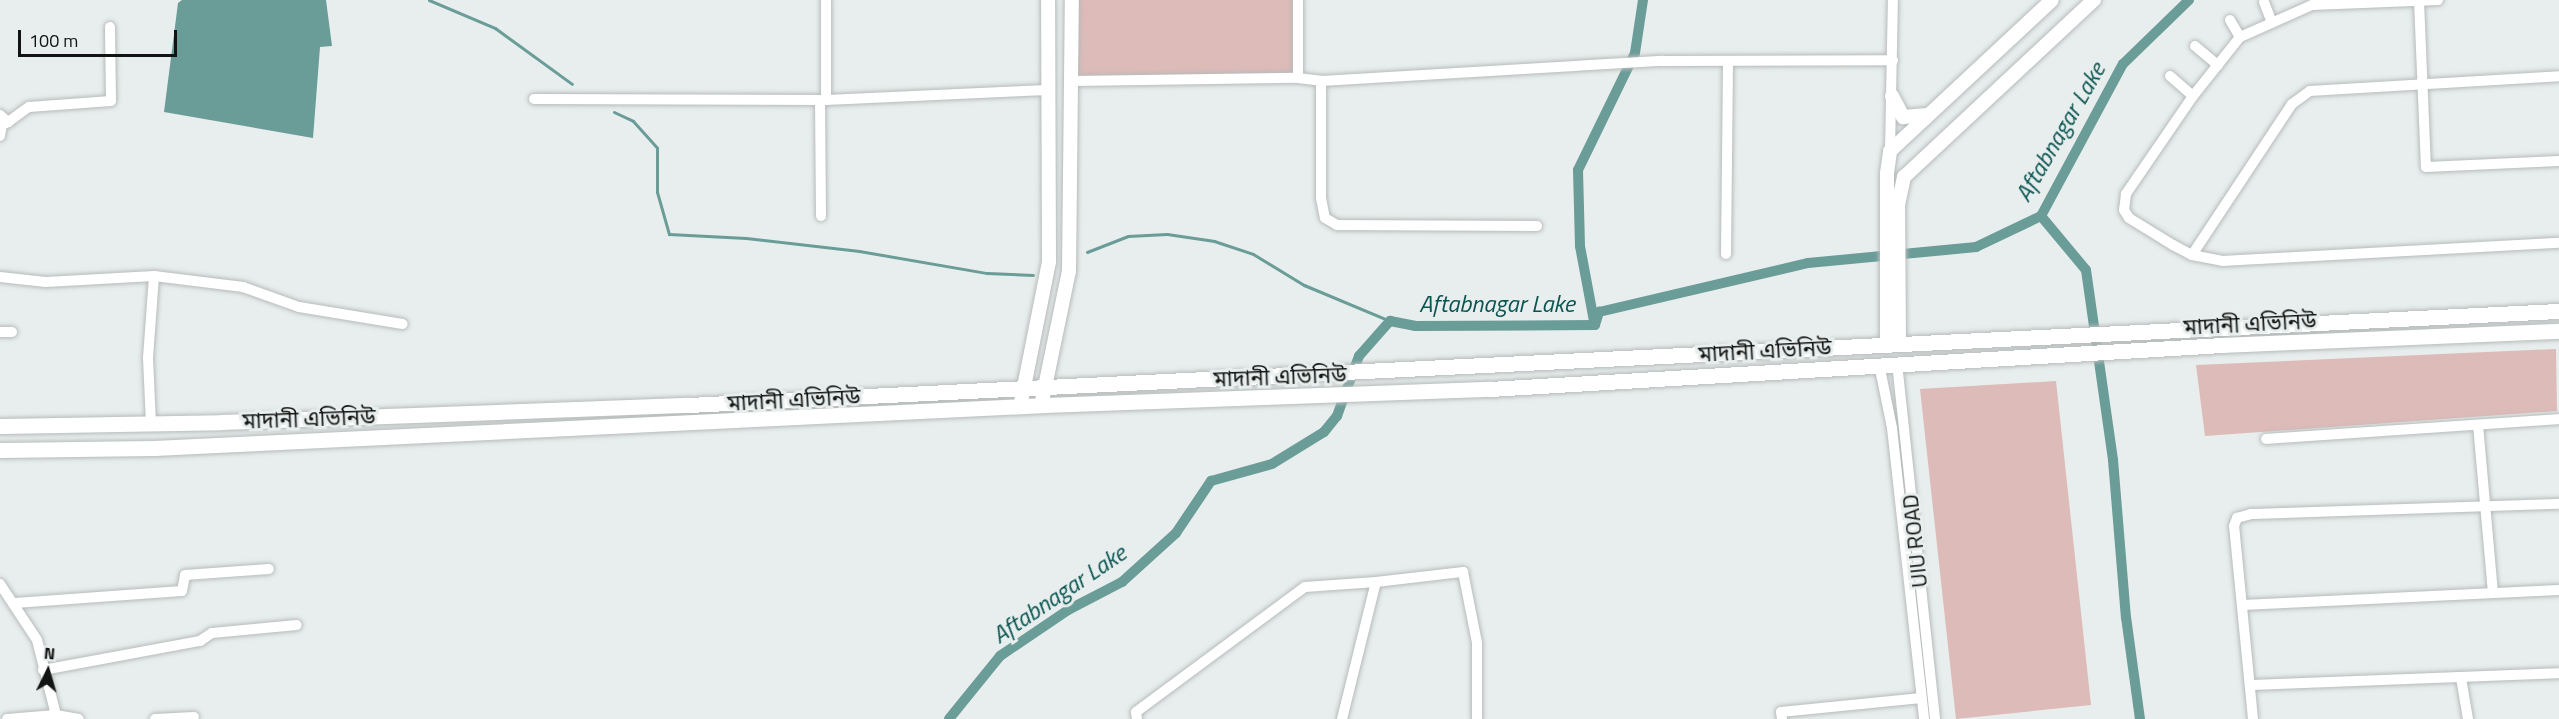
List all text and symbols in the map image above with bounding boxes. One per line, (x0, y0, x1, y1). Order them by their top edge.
scale bar (21, 18, 180, 56)
text: 100 m (29, 27, 78, 54)
water label: Aftabnagar Lake (2009, 57, 2111, 207)
water label: Aftabnagar Lake (1419, 290, 1575, 318)
street label: মাদানী এভিনিউ (2183, 307, 2317, 341)
street label: মাদানী এভিনিউ (1698, 334, 1832, 368)
street label: মাদানী এভিনিউ (1213, 361, 1347, 393)
street label: মাদানী এভিনিউ (727, 383, 861, 417)
street label: মাদানী এভিনিউ (242, 403, 376, 435)
street label: UIU ROAD (1897, 493, 1933, 589)
water label: Aftabnagar Lake (986, 539, 1132, 649)
north arrow (18, 641, 78, 701)
text: N (43, 641, 56, 666)

